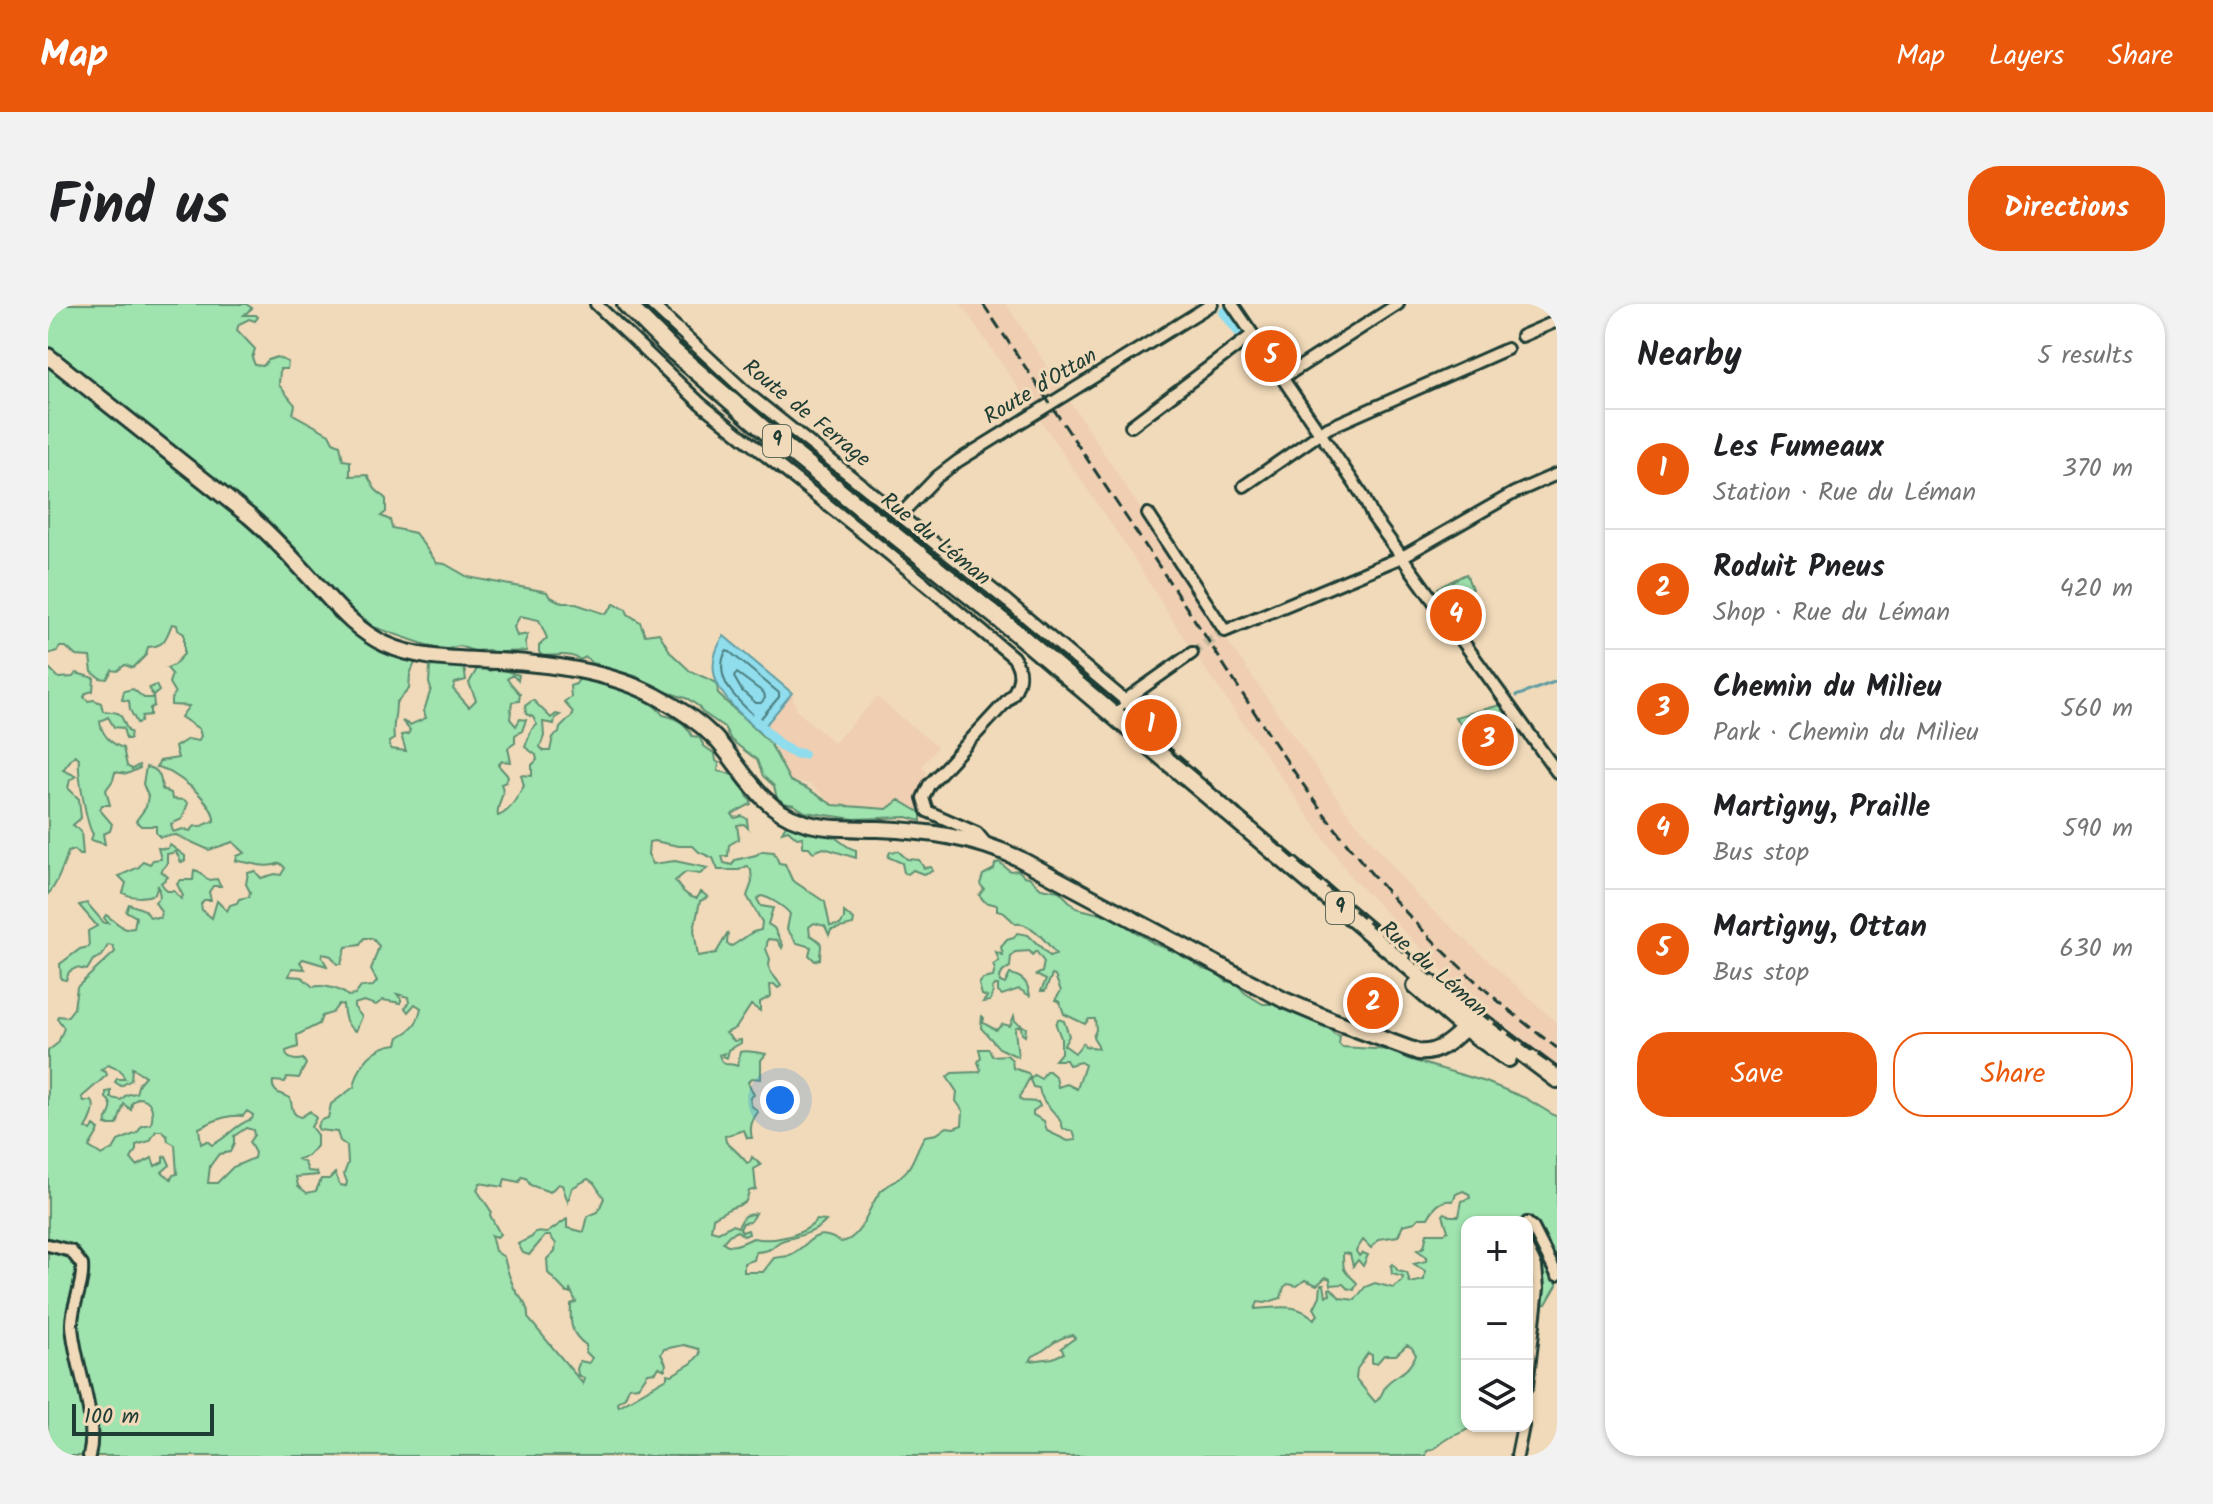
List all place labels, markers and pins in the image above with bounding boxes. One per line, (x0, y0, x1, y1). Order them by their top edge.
pin: 5 (1245, 326, 1297, 386)
pin: 4 (1430, 585, 1482, 645)
pin: 1 (1125, 695, 1177, 755)
pin: 3 (1462, 710, 1514, 770)
pin: 2 (1347, 973, 1399, 1033)

